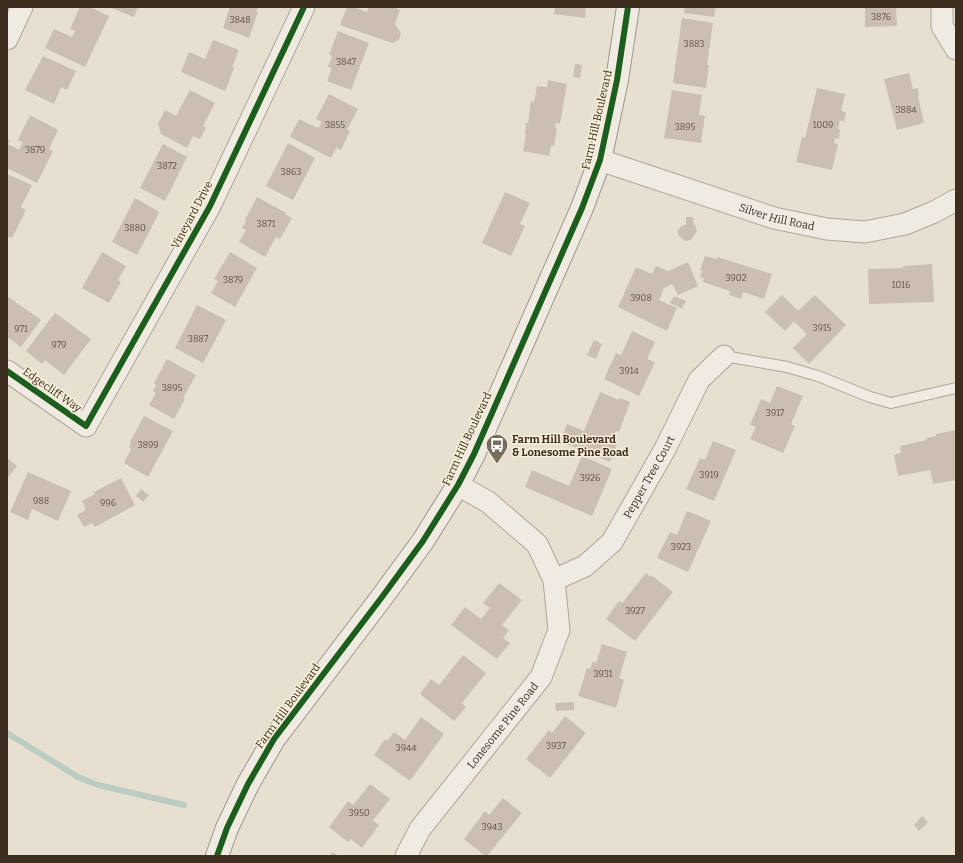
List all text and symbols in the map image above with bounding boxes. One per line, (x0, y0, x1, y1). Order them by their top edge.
house number: 3876 (871, 12, 891, 22)
house number: 3848 (229, 15, 251, 25)
house number: 3883 (684, 39, 704, 49)
house number: 3847 (336, 57, 357, 67)
street label: Farm Hill Boulevard (579, 69, 615, 171)
house number: 3884 (895, 105, 917, 115)
house number: 3855 (325, 120, 345, 130)
house number: 1009 (813, 120, 833, 130)
house number: 3895 (675, 122, 696, 132)
house number: 3879 (25, 145, 45, 155)
house number: 3872 (157, 161, 177, 171)
house number: 3863 (281, 167, 301, 177)
street label: Vineyard Drive (169, 179, 215, 251)
street label: Silver Hill Road (738, 200, 816, 233)
house number: 3871 (257, 219, 276, 229)
house number: 3880 (124, 223, 146, 233)
house number: 3902 (725, 273, 747, 283)
house number: 3879 (223, 275, 243, 285)
house number: 1016 (892, 280, 910, 290)
house number: 3908 (630, 293, 652, 303)
house number: 3915 (813, 323, 832, 333)
house number: 971 (14, 324, 28, 334)
house number: 3887 (188, 334, 209, 344)
house number: 979 (52, 340, 66, 350)
street label: Edgecliff Way (20, 365, 84, 415)
house number: 3914 (619, 366, 639, 376)
house number: 3895 (162, 383, 183, 393)
street label: Farm Hill Boulevard (440, 390, 495, 488)
house number: 3917 (766, 408, 785, 418)
bus stop icon: Farm Hill Boulevard & Lonesome Pine Road (484, 432, 510, 465)
place label: Farm Hill Boulevard & Lonesome Pine Road (512, 433, 629, 459)
street label: Pepper Tree Court (621, 433, 677, 520)
house number: 3899 (137, 440, 159, 450)
house number: 3919 (699, 470, 719, 480)
house number: 3926 (580, 473, 600, 483)
house number: 988 (33, 496, 49, 506)
house number: 996 (100, 498, 116, 508)
house number: 3923 (671, 542, 691, 552)
house number: 3927 (625, 606, 645, 616)
street label: Farm Hill Boulevard (253, 661, 323, 751)
house number: 3931 (593, 669, 613, 679)
street label: Lonesome Pine Road (464, 679, 541, 771)
house number: 3937 (546, 741, 566, 751)
house number: 3944 (396, 743, 417, 753)
house number: 3950 (349, 808, 370, 818)
house number: 3943 (482, 822, 502, 832)

